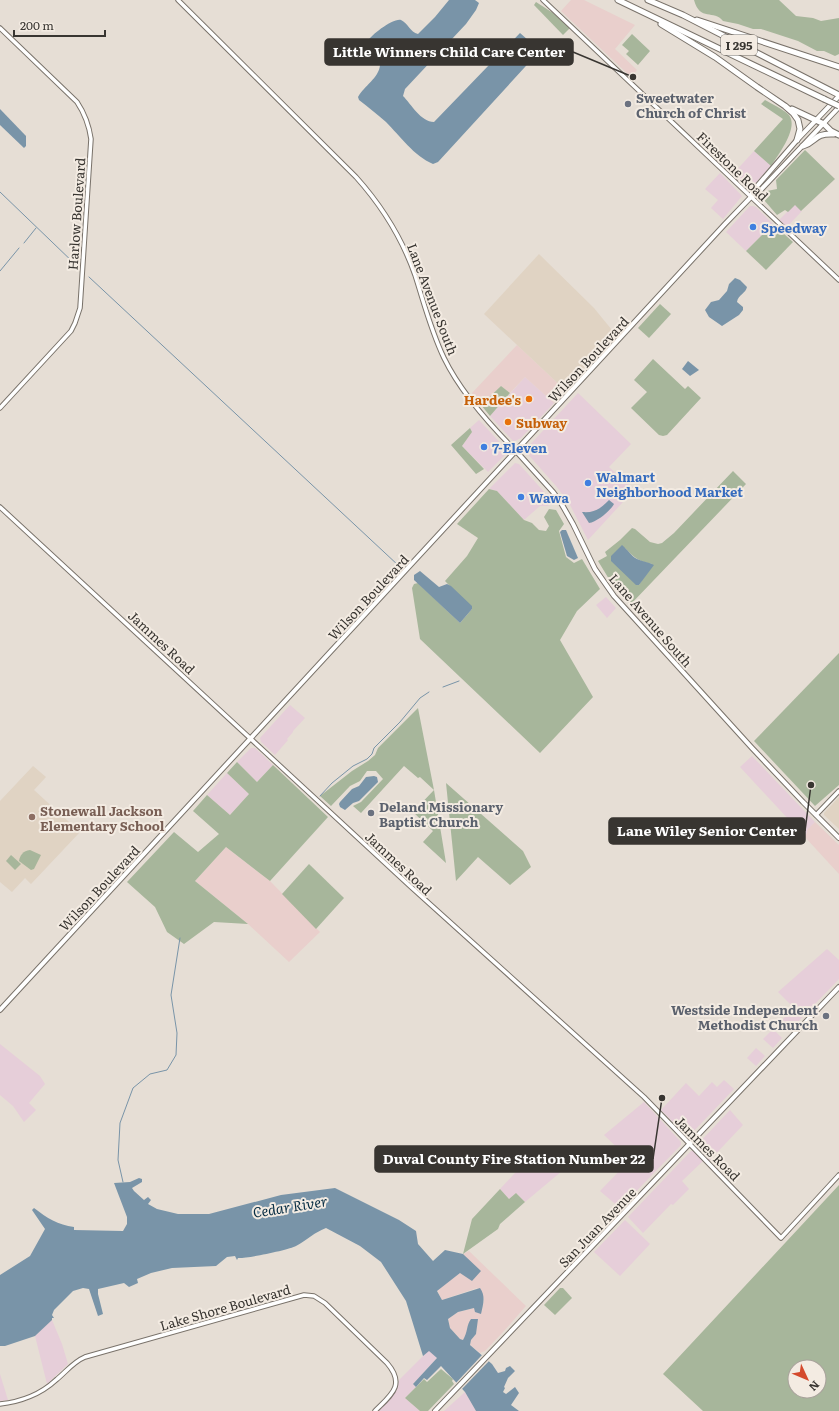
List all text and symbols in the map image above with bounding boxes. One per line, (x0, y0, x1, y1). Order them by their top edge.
scale bar (14, 12, 105, 38)
text: 200 m (20, 16, 54, 34)
road number: I 295 (721, 35, 757, 55)
callout: Little Winners Child Care Center (325, 39, 573, 65)
text: Little Winners Child Care Center (333, 41, 566, 61)
place label: Sweetwater Church of Christ (636, 88, 747, 122)
marker: Sweetwater Church of Christ (623, 99, 633, 109)
street label: Firestone Road (693, 127, 773, 205)
street label: Harlow Boulevard (63, 157, 89, 271)
place label: Speedway (761, 218, 827, 237)
marker: Speedway (748, 222, 758, 232)
street label: Lane Avenue South (403, 240, 463, 358)
street label: Wilson Boulevard (543, 312, 633, 406)
place label: Hardee's (464, 390, 522, 409)
marker: Hardee's (524, 394, 534, 404)
place label: Subway (516, 413, 567, 432)
marker: Subway (503, 417, 513, 427)
place label: 7-Eleven (492, 438, 547, 457)
marker: 7-Eleven (479, 442, 489, 452)
place label: Walmart Neighborhood Market (596, 467, 743, 501)
marker: Walmart Neighborhood Market (583, 478, 593, 488)
place label: Wawa (529, 488, 569, 507)
marker: Wawa (516, 492, 526, 502)
street label: Wilson Boulevard (323, 550, 413, 644)
street label: Lane Avenue South (605, 569, 697, 671)
street label: Jammes Road (124, 606, 200, 678)
place label: Deland Missionary Baptist Church (379, 797, 503, 831)
place label: Stonewall Jackson Elementary School (40, 801, 165, 835)
marker: Deland Missionary Baptist Church (366, 808, 376, 818)
marker: Stonewall Jackson Elementary School (27, 812, 37, 822)
callout: Lane Wiley Senior Center (609, 818, 805, 844)
text: Lane Wiley Senior Center (617, 820, 798, 840)
street label: Jammes Road (361, 827, 437, 899)
street label: Wilson Boulevard (54, 841, 144, 935)
place label: Westside Independent Methodist Church (671, 1000, 818, 1034)
marker: Westside Independent Methodist Church (821, 1011, 831, 1021)
street label: Jammes Road (671, 1111, 745, 1185)
callout: Duval County Fire Station Number 22 (375, 1146, 653, 1172)
text: Duval County Fire Station Number 22 (383, 1148, 646, 1168)
street label: San Juan Avenue (554, 1183, 640, 1271)
water label: Cedar River (251, 1190, 329, 1222)
street label: Lake Shore Boulevard (157, 1279, 293, 1335)
north arrow (787, 1359, 827, 1399)
text: N (806, 1378, 824, 1396)

